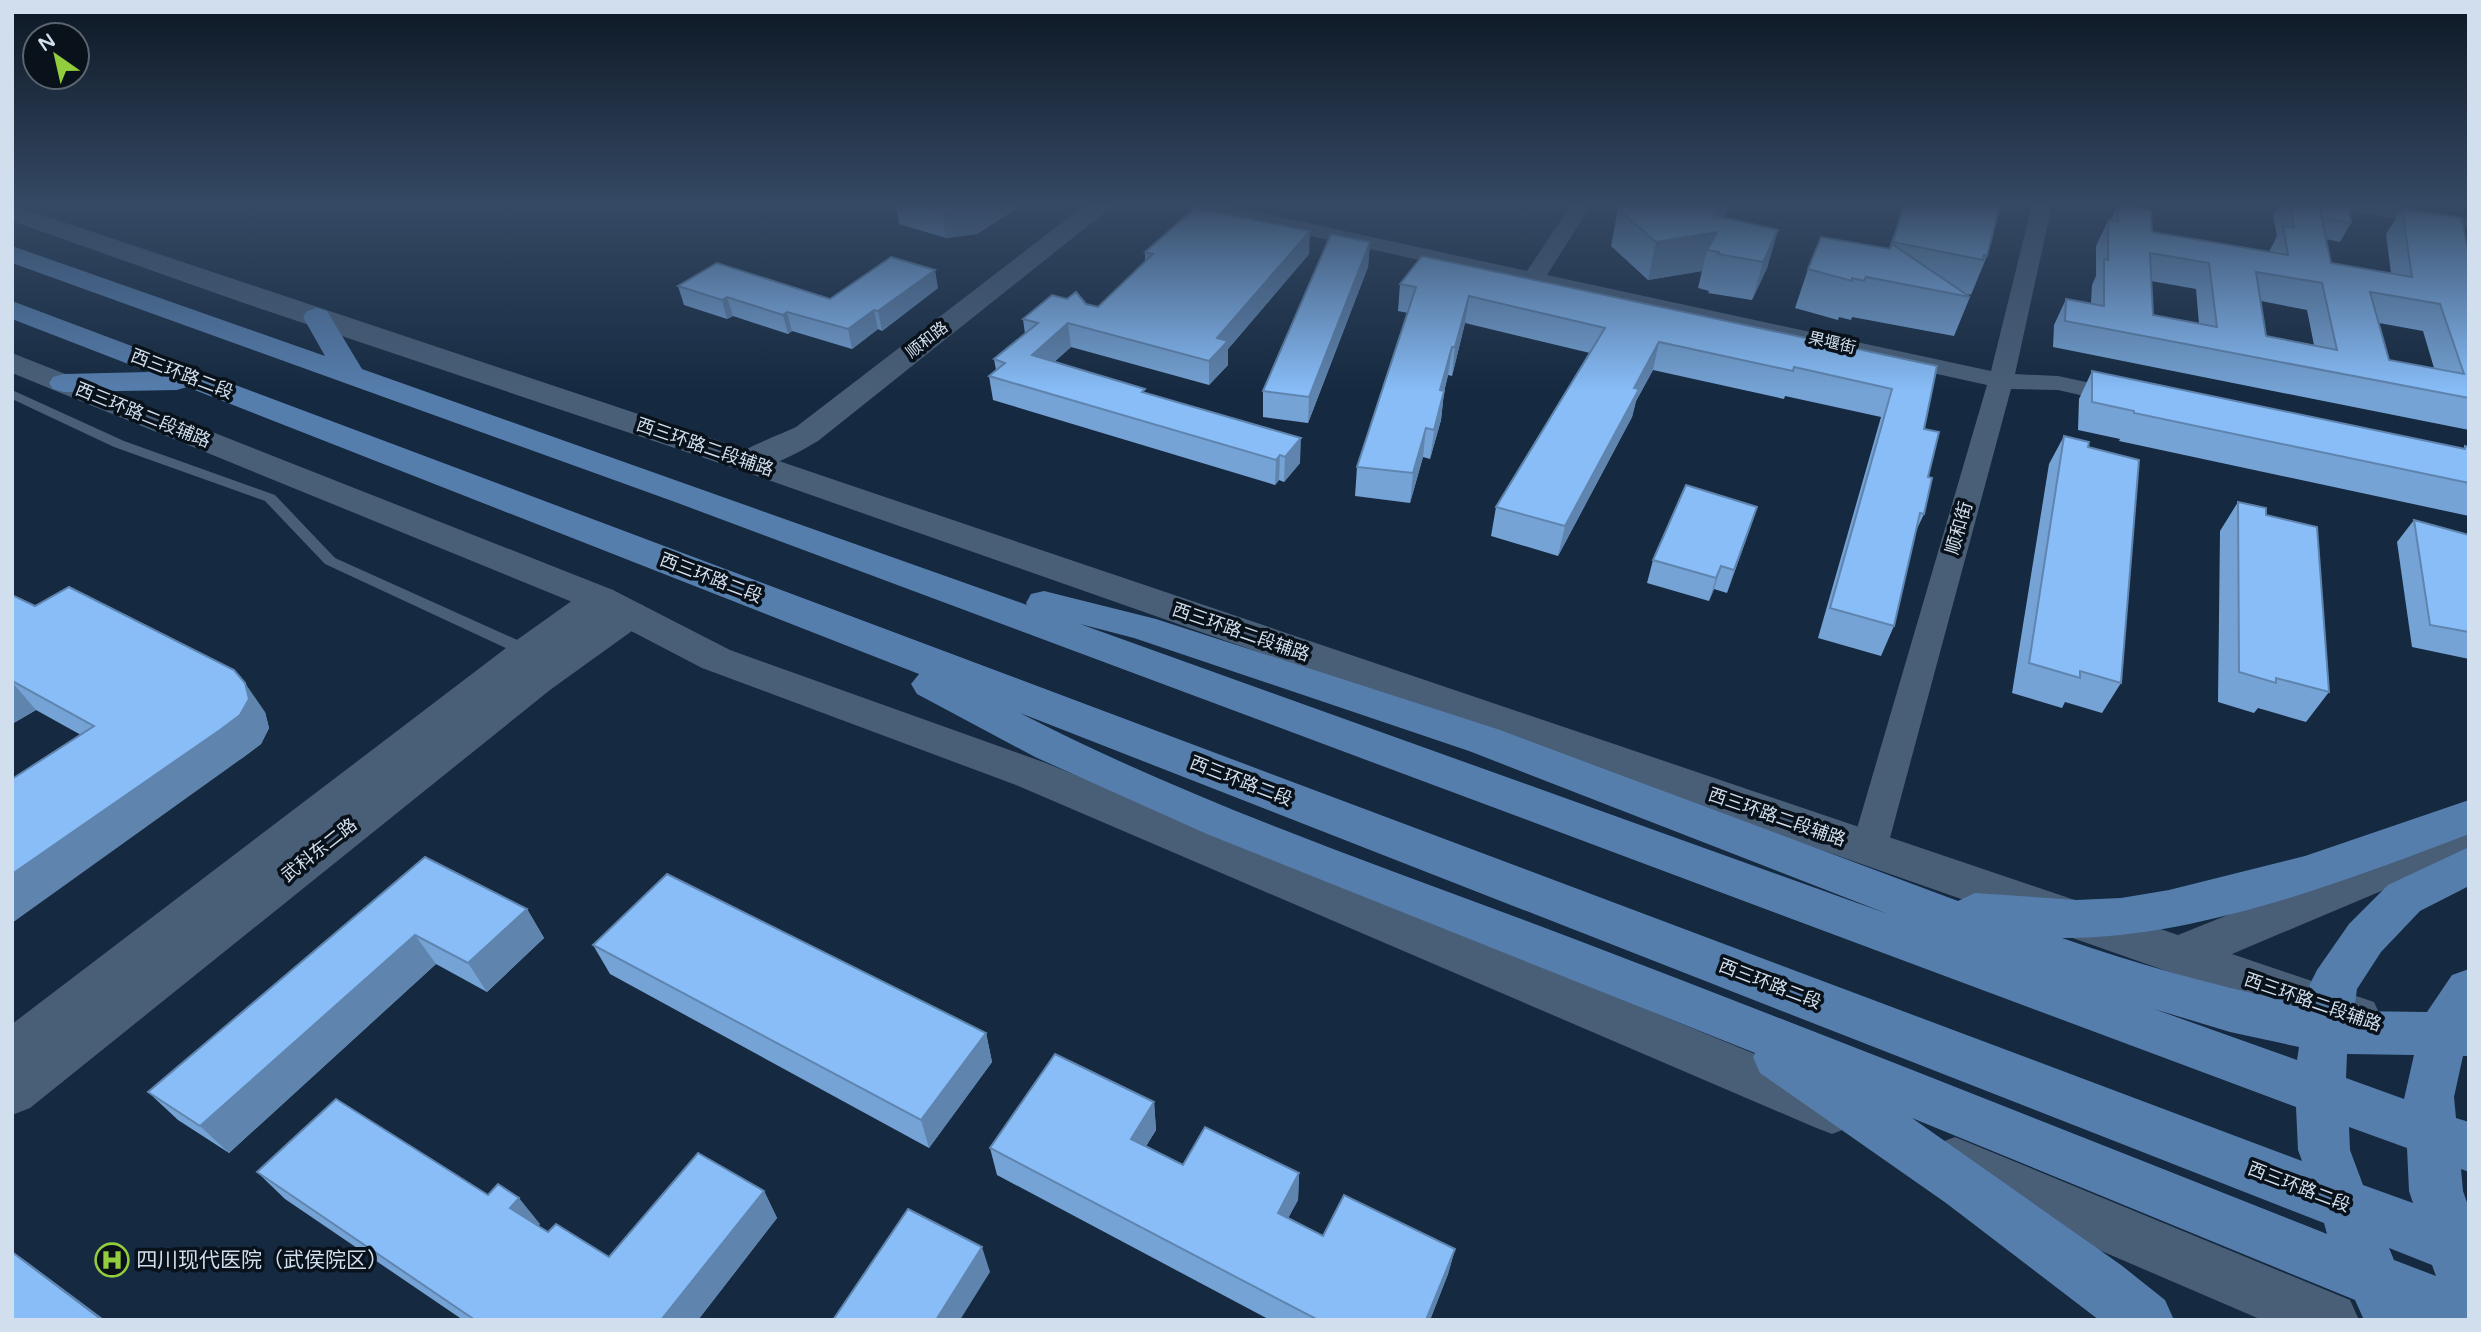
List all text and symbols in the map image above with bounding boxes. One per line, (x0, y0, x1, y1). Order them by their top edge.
north arrow (21, 21, 91, 91)
text: N (35, 29, 60, 56)
street label: 顺和路 (902, 317, 952, 363)
street label: 果堰街 (1806, 328, 1858, 358)
street label: 西三环路二段 (128, 344, 236, 404)
street label: 西三环路二段辅路 (72, 378, 214, 452)
street label: 西三环路二段辅路 (633, 413, 777, 481)
street label: 顺和街 (1941, 499, 1977, 557)
street label: 西三环路二段 (657, 548, 765, 608)
street label: 西三环路二段辅路 (1169, 598, 1313, 666)
street label: 西三环路二段 (1187, 751, 1295, 811)
street label: 西三环路二段辅路 (1705, 783, 1849, 851)
street label: 武科东二路 (277, 814, 361, 886)
street label: 西三环路二段 (1716, 954, 1824, 1014)
street label: 西三环路二段辅路 (2241, 968, 2385, 1036)
street label: 西三环路二段 (2245, 1157, 2353, 1217)
hospital icon: 四川现代医院（武侯院区） (93, 1241, 131, 1279)
place label: 四川现代医院（武侯院区） (136, 1248, 388, 1273)

